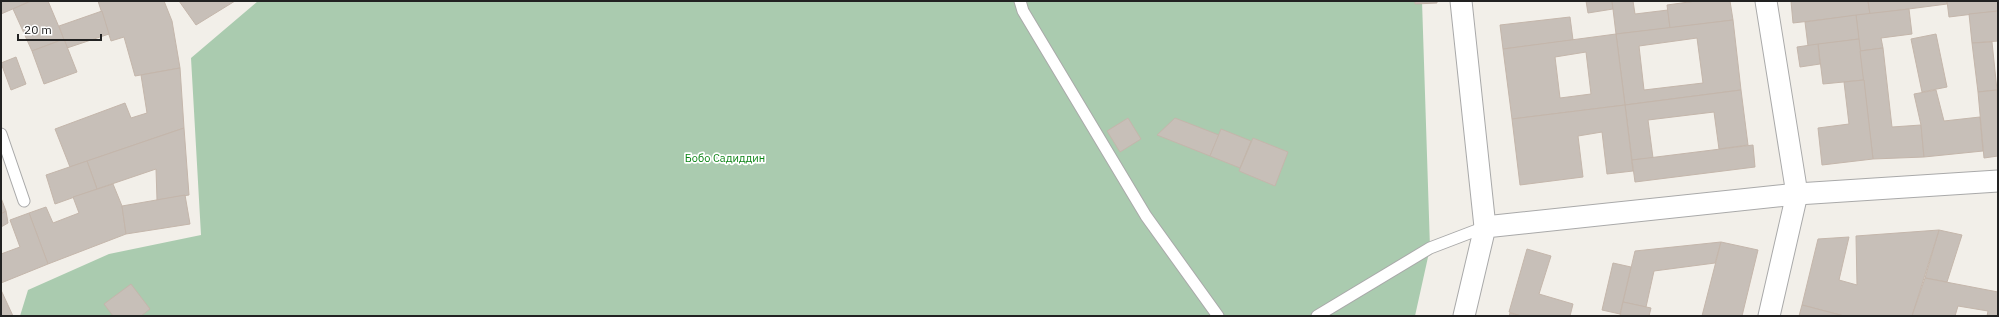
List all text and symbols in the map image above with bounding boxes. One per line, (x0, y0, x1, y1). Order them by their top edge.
scale bar (18, 16, 101, 42)
text: 20 m (24, 22, 52, 37)
park label: Бобо Садиддин (685, 151, 765, 165)

